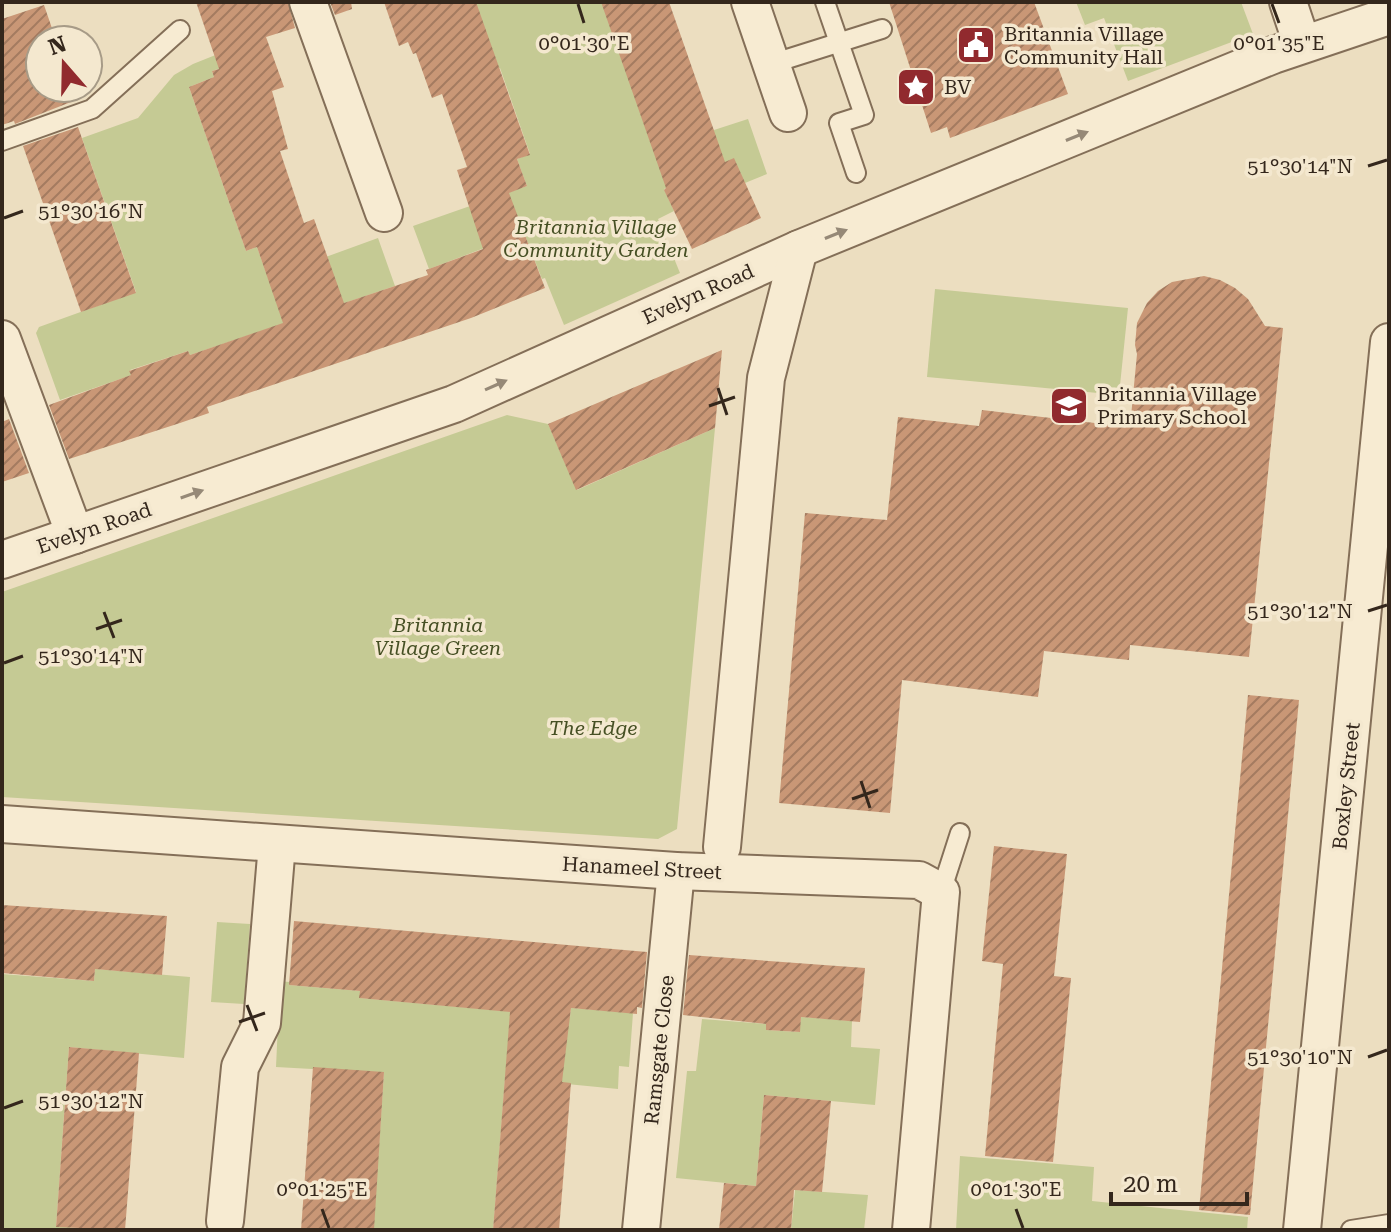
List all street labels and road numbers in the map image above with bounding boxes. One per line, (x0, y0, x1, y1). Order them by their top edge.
street label: Evelyn Road (638, 259, 758, 329)
street label: Evelyn Road (34, 497, 155, 559)
street label: Boxley Street (1327, 720, 1365, 851)
street label: Hanameel Street (562, 852, 723, 884)
street label: Ramsgate Close (639, 974, 679, 1126)

